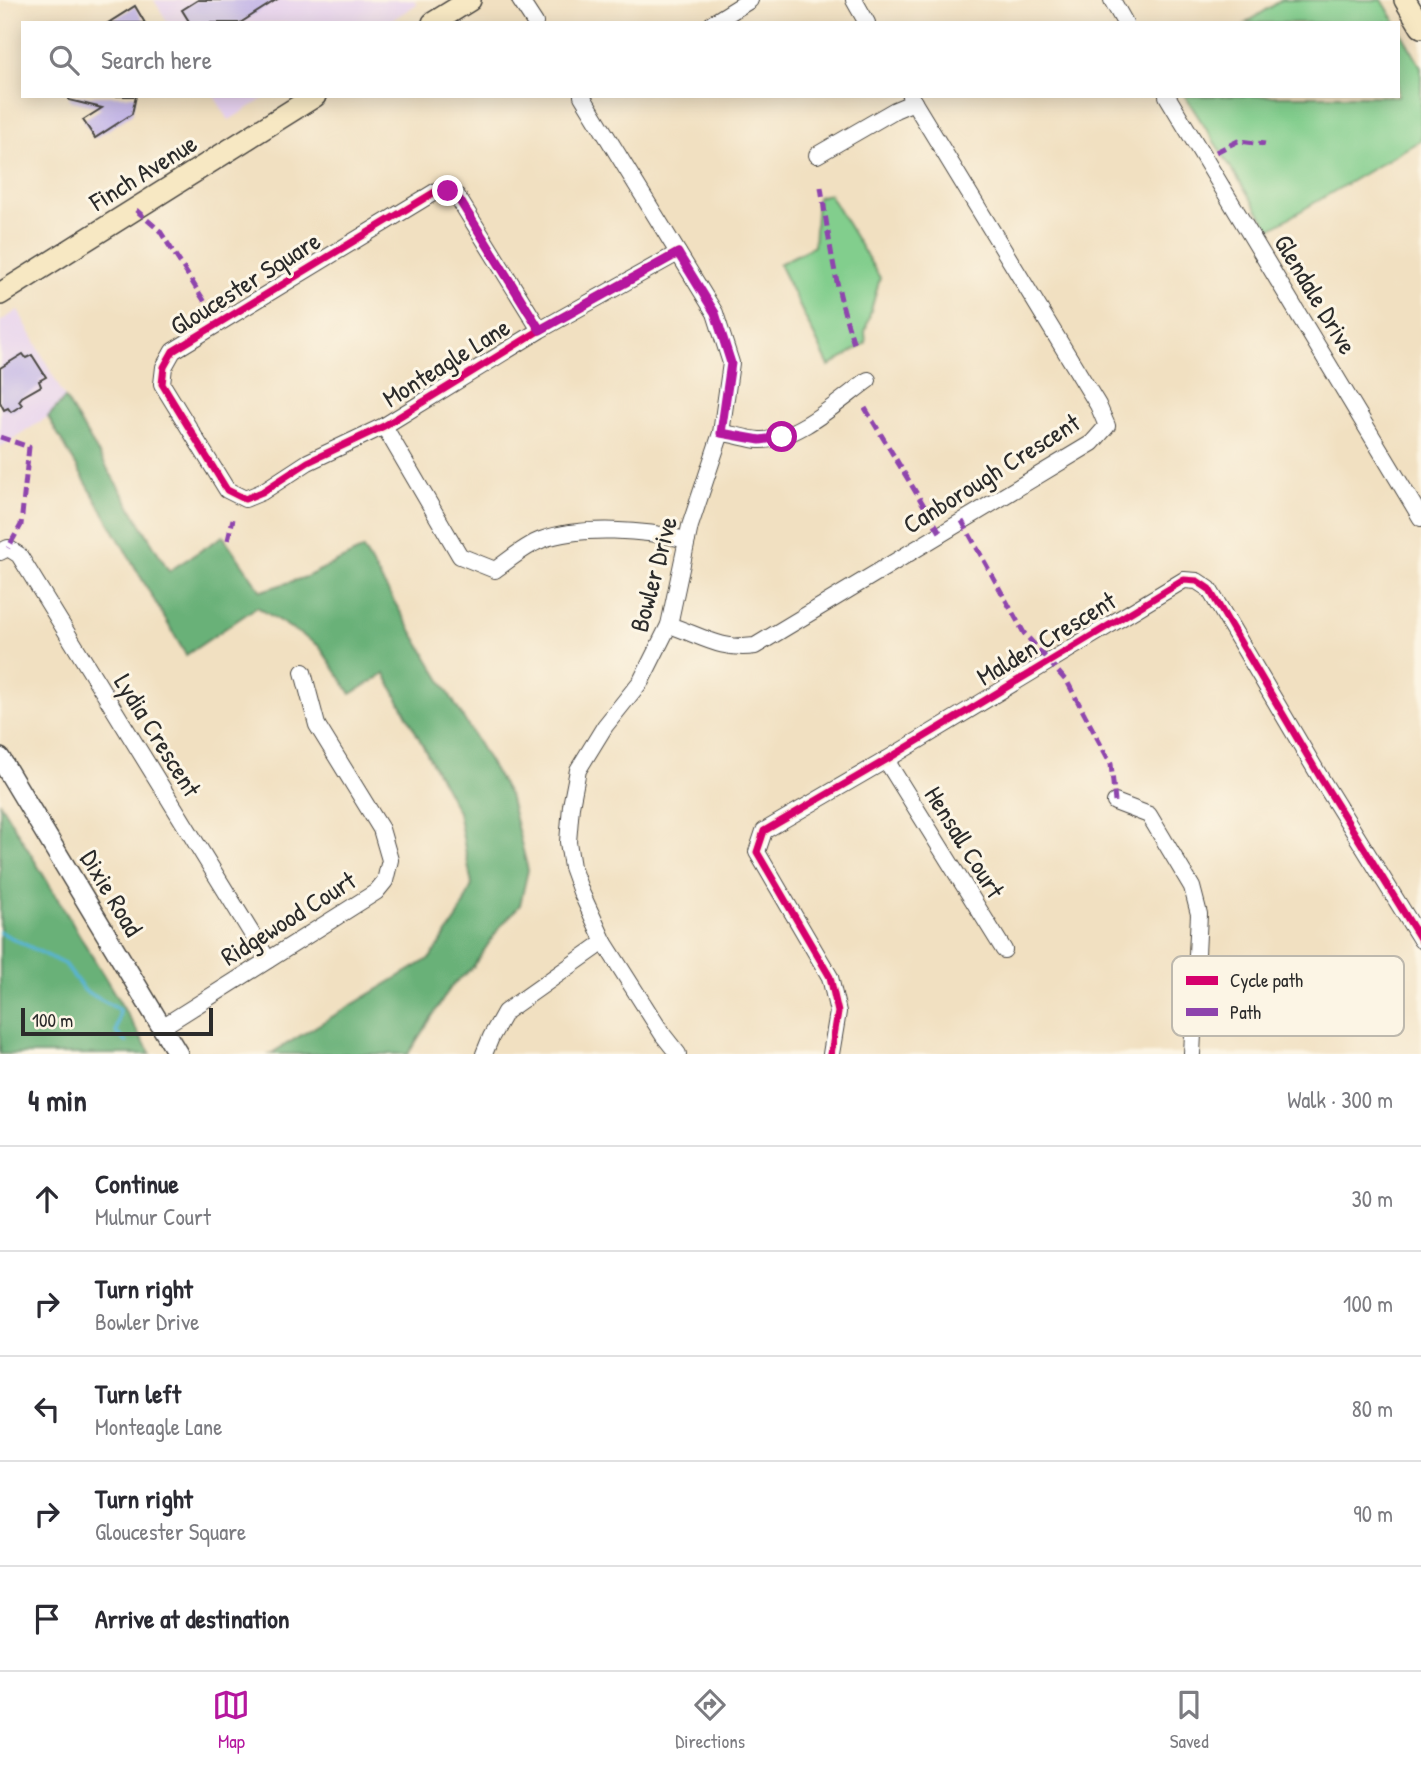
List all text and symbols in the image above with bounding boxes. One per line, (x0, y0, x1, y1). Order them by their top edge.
search box (21, 21, 1400, 98)
icon: search (45, 41, 83, 79)
text: Search here (101, 42, 212, 77)
street label: Finch Avenue (82, 125, 203, 219)
route end (432, 175, 463, 206)
street label: Gloucester Square (163, 223, 327, 343)
street label: Glendale Drive (1266, 228, 1366, 360)
street label: Monteagle Lane (376, 309, 516, 415)
street label: Canborough Crescent (896, 404, 1087, 541)
route start (766, 421, 797, 452)
street label: Bowler Drive (621, 513, 685, 635)
street label: Malden Crescent (970, 582, 1123, 693)
street label: Lydia Crescent (106, 667, 210, 804)
street label: Hensall Court (917, 779, 1014, 905)
street label: Dixie Road (73, 843, 151, 943)
street label: Ridgewood Court (214, 862, 363, 973)
legend (1172, 956, 1404, 1036)
text: Cycle path (1230, 967, 1303, 993)
text: Path (1230, 999, 1261, 1025)
scale bar (21, 1005, 214, 1037)
text: 100 m (32, 1007, 73, 1033)
text: 4 min (28, 1080, 87, 1120)
text: Walk · 300 m (1287, 1084, 1393, 1115)
text: Continue (95, 1166, 179, 1201)
icon: ahead (28, 1180, 66, 1218)
text: 30 m (1351, 1183, 1393, 1214)
text: Mulmur Court (95, 1201, 211, 1232)
text: Turn right (95, 1271, 193, 1306)
icon: right (28, 1285, 66, 1323)
text: 100 m (1343, 1288, 1393, 1319)
text: Bowler Drive (95, 1306, 199, 1337)
text: Turn left (95, 1376, 181, 1411)
icon: left (28, 1390, 66, 1428)
text: 80 m (1352, 1393, 1393, 1424)
text: Monteagle Lane (95, 1411, 222, 1442)
text: Turn right (95, 1481, 193, 1516)
icon: right (28, 1495, 66, 1533)
text: 90 m (1353, 1498, 1393, 1529)
text: Gloucester Square (95, 1516, 246, 1547)
icon: arrive (28, 1600, 66, 1638)
text: Arrive at destination (95, 1601, 290, 1636)
tab: Map (212, 1686, 250, 1754)
tab: Directions (675, 1686, 745, 1754)
tab: Saved (1170, 1686, 1209, 1754)

